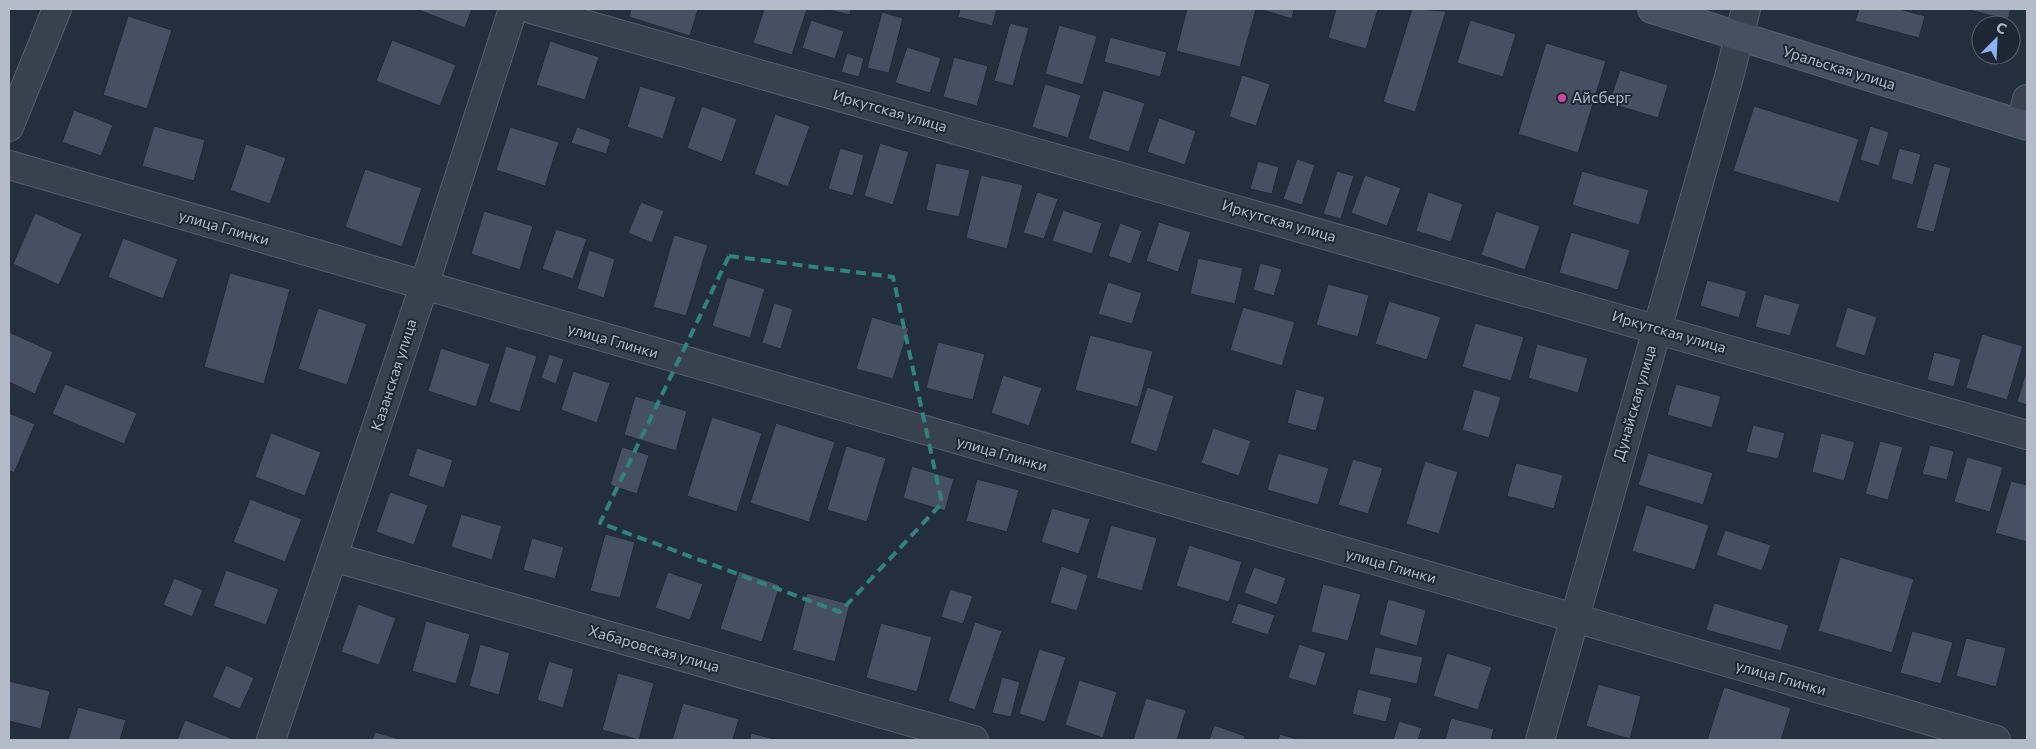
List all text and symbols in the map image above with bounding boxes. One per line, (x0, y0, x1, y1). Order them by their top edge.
north arrow (1971, 15, 2021, 65)
text: С (1994, 18, 2009, 37)
street label: Уральская улица (1781, 41, 1898, 93)
street label: Иркутская улица (831, 85, 949, 135)
place label: Айсберг (1572, 88, 1631, 106)
marker: Айсберг (1556, 92, 1568, 104)
street label: Иркутская улица (1220, 195, 1338, 245)
street label: улица Глинки (177, 206, 272, 249)
street label: Иркутская улица (1610, 306, 1728, 356)
street label: Казанская улица (367, 317, 420, 433)
street label: улица Глинки (566, 319, 661, 362)
street label: Дунайская улица (1609, 343, 1659, 463)
street label: улица Глинки (955, 432, 1050, 475)
street label: улица Глинки (1344, 544, 1439, 587)
street label: Хабаровская улица (587, 621, 722, 675)
street label: улица Глинки (1734, 656, 1829, 699)

